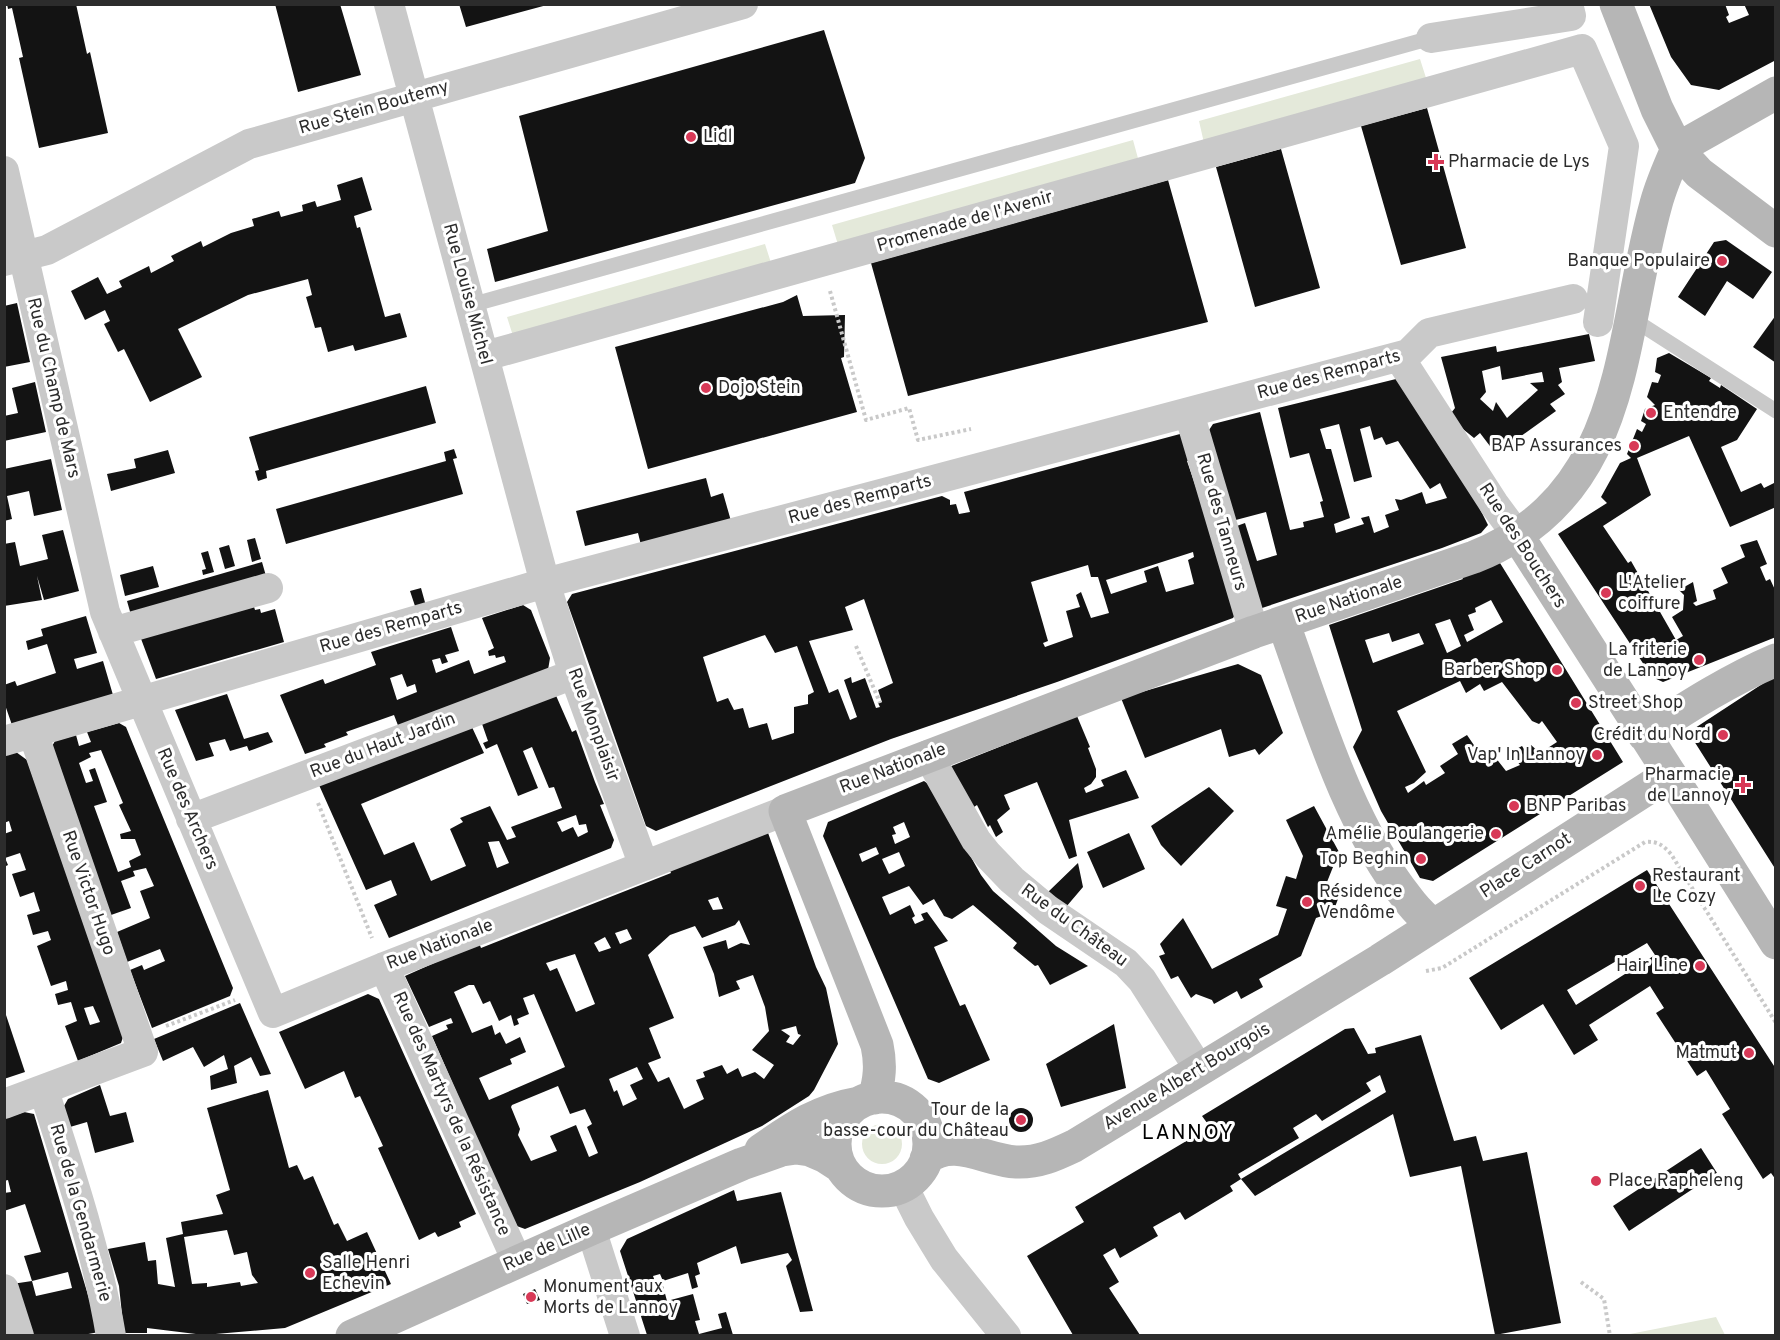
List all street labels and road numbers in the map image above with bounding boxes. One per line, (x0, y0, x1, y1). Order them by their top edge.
street label: Rue Stein Boutemy (296, 76, 452, 140)
street label: Promenade de l'Avenir (874, 186, 1056, 258)
street label: Rue Louise Michel (437, 221, 497, 367)
street label: Rue du Champ de Mars (21, 296, 85, 480)
street label: Rue des Remparts (1255, 345, 1403, 405)
street label: Rue des Tanneurs (1190, 450, 1252, 594)
street label: Rue des Remparts (786, 470, 934, 530)
street label: Rue des Bouchers (1473, 479, 1571, 613)
street label: Rue Nationale (1292, 571, 1406, 629)
street label: Rue des Remparts (317, 597, 465, 659)
street label: Rue Monplaisir (562, 665, 624, 785)
street label: Rue du Haut Jardin (307, 708, 459, 784)
street label: Rue Nationale (837, 738, 949, 800)
street label: Rue des Archers (151, 744, 223, 874)
street label: Rue Victor Hugo (56, 828, 120, 958)
street label: Place Carnot (1476, 828, 1576, 904)
street label: Rue du Château (1016, 879, 1132, 973)
street label: Rue Nationale (384, 914, 496, 976)
street label: Rue des Martyrs de la Résistance (387, 988, 515, 1240)
street label: Avenue Albert Bourgois (1099, 1018, 1275, 1136)
street label: Rue de la Gendarmerie (44, 1121, 116, 1305)
street label: Rue de Lille (500, 1218, 594, 1278)

